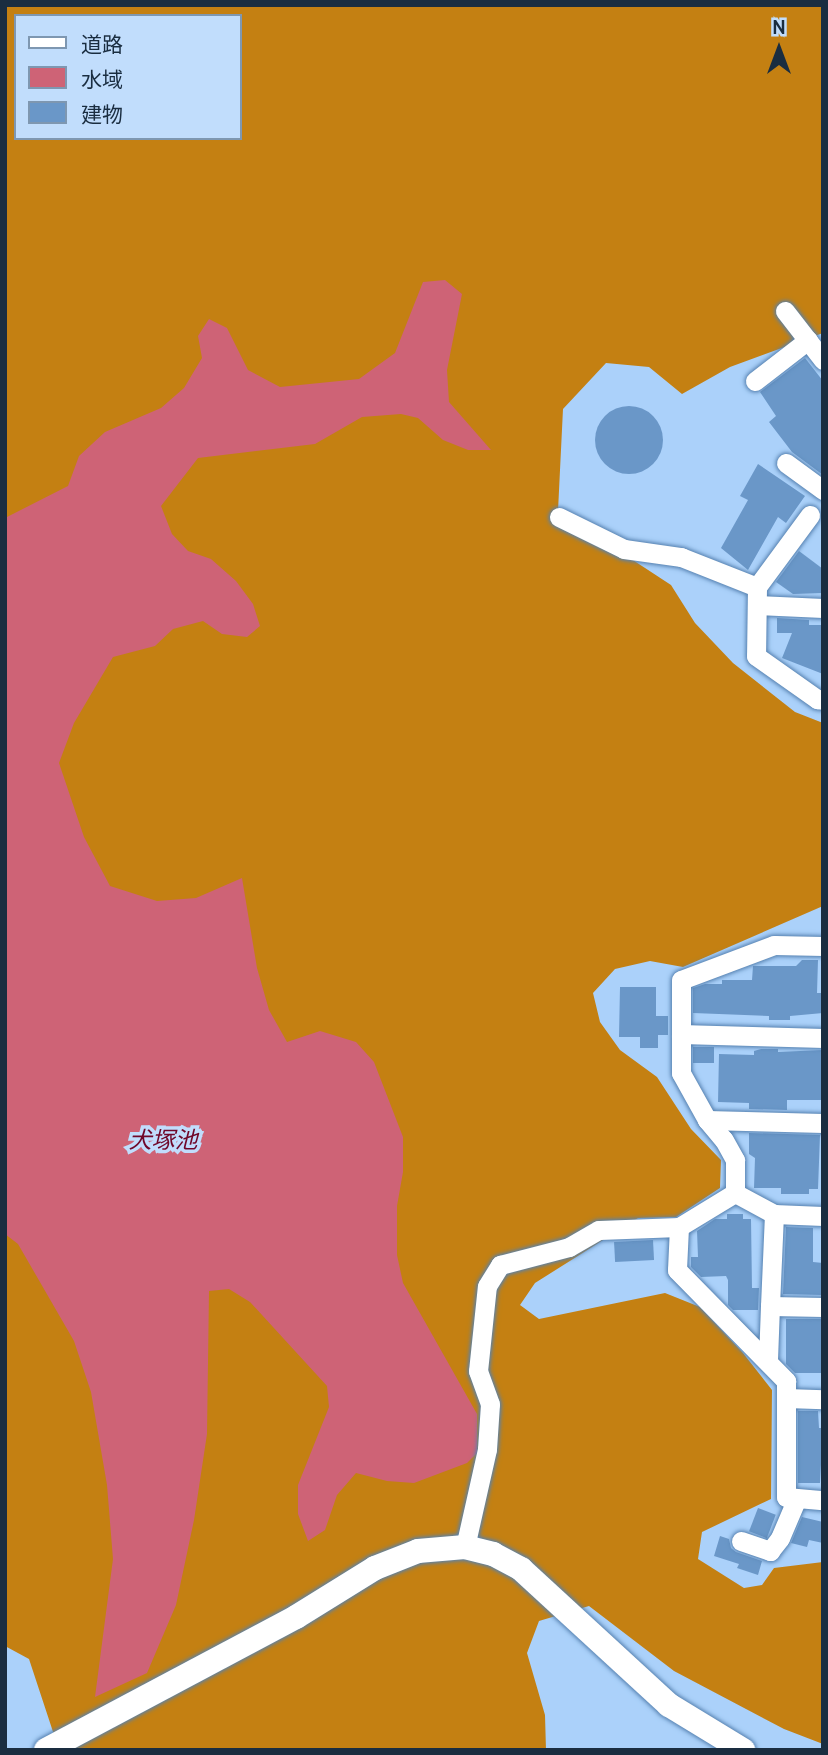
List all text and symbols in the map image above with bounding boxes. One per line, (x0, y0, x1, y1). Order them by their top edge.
legend (14, 14, 242, 140)
north arrow (744, 14, 814, 84)
text: N (772, 16, 786, 39)
text: 道路 (81, 32, 123, 57)
text: 水域 (81, 67, 123, 92)
text: 建物 (81, 102, 123, 127)
water label: 犬塚池 (129, 1126, 197, 1154)

